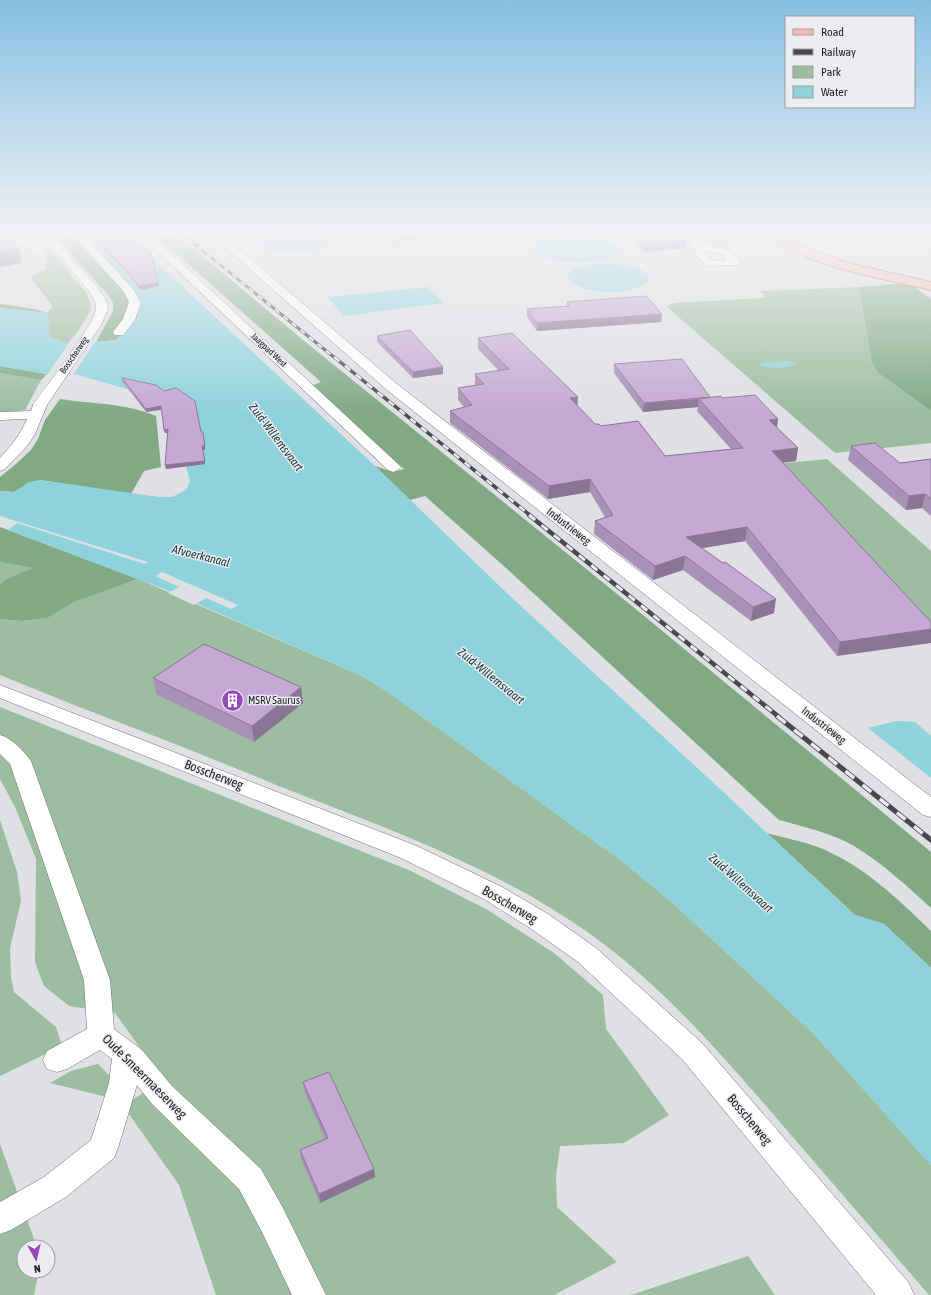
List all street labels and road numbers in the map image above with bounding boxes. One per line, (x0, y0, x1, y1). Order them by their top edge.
street label: Jaagpad West (249, 331, 289, 369)
street label: Bosscherweg (58, 335, 90, 375)
street label: Industrieweg (545, 505, 594, 547)
street label: Industrieweg (800, 704, 849, 746)
street label: Bosscherweg (182, 756, 246, 793)
street label: Bosscherweg (479, 883, 540, 926)
street label: Oude Smeermaeserweg (99, 1031, 190, 1122)
street label: Bosscherweg (724, 1091, 775, 1148)

